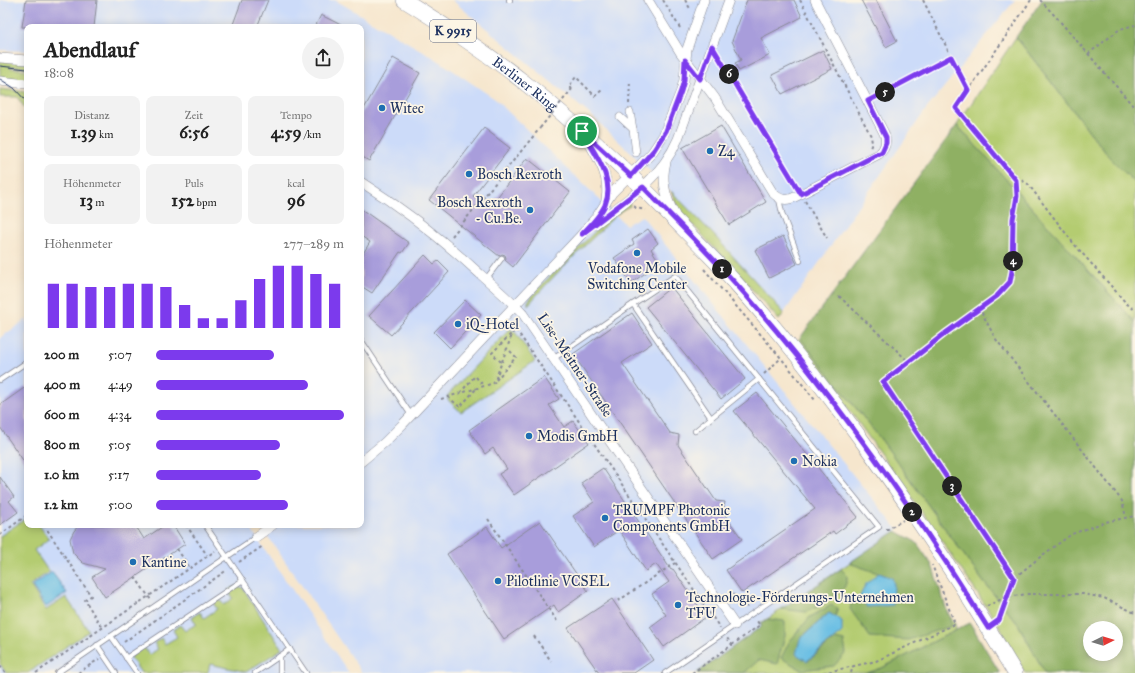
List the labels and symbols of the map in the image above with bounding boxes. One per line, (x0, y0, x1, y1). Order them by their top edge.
road number: K 9915 (430, 20, 476, 42)
street label: Berliner Ring (489, 53, 561, 114)
pin: 6 (719, 64, 739, 84)
pin: 5 (875, 82, 895, 102)
place label: Witec (390, 100, 424, 117)
marker: Witec (377, 103, 387, 113)
pin (565, 114, 599, 148)
place label: Z4 (718, 143, 736, 160)
marker: Z4 (705, 146, 715, 156)
place label: Bosch Rexroth (477, 166, 562, 183)
marker: Bosch Rexroth (464, 169, 474, 179)
place label: Bosch Rexroth - Cu.Be. (437, 194, 522, 227)
marker: Bosch Rexroth - Cu.Be. (525, 205, 535, 215)
marker: Vodafone Mobile Switching Center (632, 248, 642, 258)
pin: 4 (1003, 251, 1023, 271)
pin: 1 (712, 259, 732, 279)
place label: Vodafone Mobile Switching Center (587, 260, 687, 293)
street label: Lise-Meitner-Straße (534, 310, 616, 420)
place label: iQ-Hotel (466, 316, 519, 333)
marker: iQ-Hotel (453, 319, 463, 329)
place label: Modis GmbH (537, 428, 618, 445)
marker: Modis GmbH (524, 431, 534, 441)
place label: Nokia (802, 453, 837, 470)
marker: Nokia (789, 456, 799, 466)
pin: 3 (942, 476, 962, 496)
place label: TRUMPF Photonic Components GmbH (613, 502, 730, 535)
pin: 2 (902, 502, 922, 522)
marker: TRUMPF Photonic Components GmbH (600, 513, 610, 523)
place label: Kantine (141, 554, 187, 571)
marker: Kantine (128, 557, 138, 567)
place label: Pilotlinie VCSEL (506, 573, 610, 590)
marker: Pilotlinie VCSEL (493, 576, 503, 586)
place label: Technologie-Förderungs-Unternehmen TFU (686, 589, 914, 622)
marker: Technologie-Förderungs-Unternehmen TFU (673, 600, 683, 610)
north arrow (1083, 621, 1123, 661)

